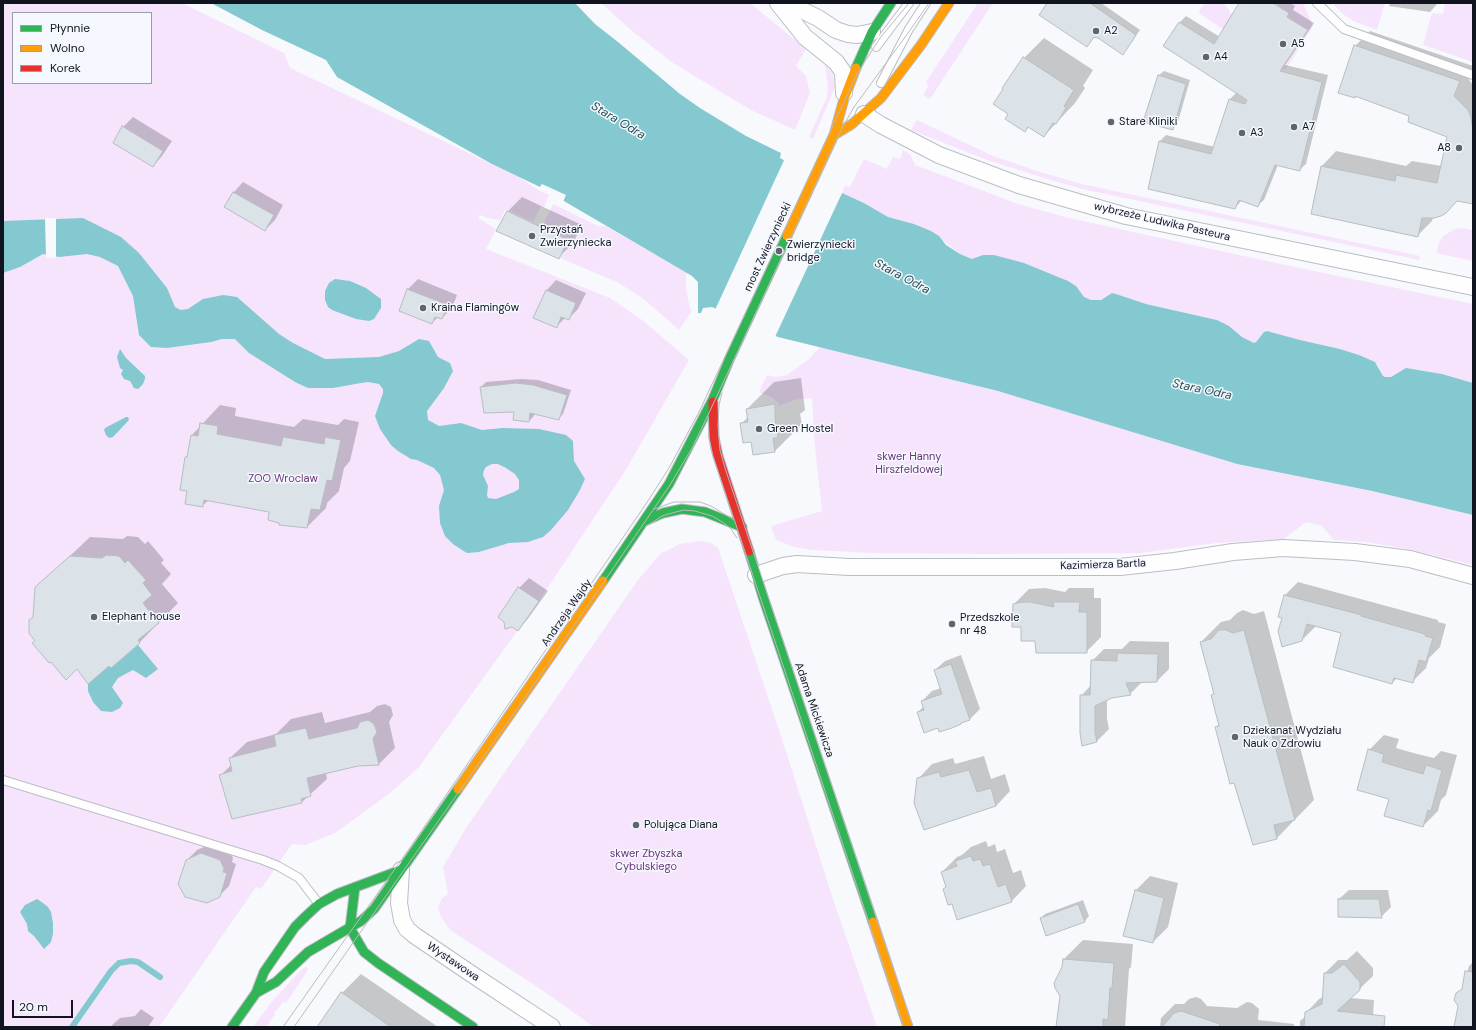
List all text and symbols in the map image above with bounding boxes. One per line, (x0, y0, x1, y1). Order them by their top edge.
legend (12, 12, 152, 84)
text: Płynnie (50, 20, 90, 36)
place label: A2 (1104, 24, 1118, 38)
marker: A2 (1091, 26, 1101, 36)
place label: A5 (1291, 37, 1305, 51)
marker: A5 (1278, 39, 1288, 49)
text: Wolno (50, 40, 85, 56)
place label: A4 (1214, 50, 1228, 64)
marker: A4 (1201, 52, 1211, 62)
text: Korek (50, 60, 81, 76)
water label: Stara Odra (588, 99, 648, 143)
place label: Stare Kliniki (1119, 115, 1177, 129)
marker: Stare Kliniki (1106, 117, 1116, 127)
place label: A7 (1302, 120, 1315, 134)
marker: A7 (1289, 122, 1299, 132)
place label: A3 (1250, 126, 1264, 140)
marker: A3 (1237, 128, 1247, 138)
place label: A8 (1437, 141, 1451, 155)
marker: A8 (1454, 143, 1464, 153)
street label: most Zwierzyniecki (742, 200, 794, 294)
street label: wybrzeże Ludwika Pasteura (1093, 200, 1231, 244)
place label: Przystań Zwierzyniecka (540, 223, 611, 249)
marker: Przystań Zwierzyniecka (527, 231, 537, 241)
place label: Zwierzyniecki bridge (787, 238, 855, 264)
marker: Zwierzyniecki bridge (774, 246, 784, 256)
water label: Stara Odra (872, 256, 932, 298)
place label: Kraina Flamingów (431, 301, 519, 315)
marker: Kraina Flamingów (418, 303, 428, 313)
water label: Stara Odra (1171, 377, 1233, 403)
place label: Green Hostel (767, 422, 833, 436)
marker: Green Hostel (754, 424, 764, 434)
park label: skwer Hanny Hirszfeldowej (875, 450, 943, 476)
park label: ZOO Wroclaw (248, 472, 318, 486)
street label: Kazimierza Bartla (1060, 557, 1146, 573)
street label: Andrzeja Wajdy (539, 577, 595, 649)
place label: Elephant house (102, 610, 181, 624)
place label: Przedszkole nr 48 (960, 611, 1020, 637)
marker: Elephant house (89, 612, 99, 622)
marker: Przedszkole nr 48 (947, 619, 957, 629)
street label: Adama Mickiewicza (792, 661, 836, 759)
place label: Dziekanat Wydziału Nauk o Zdrowiu (1243, 724, 1341, 750)
marker: Dziekanat Wydziału Nauk o Zdrowiu (1230, 732, 1240, 742)
place label: Polująca Diana (644, 818, 718, 832)
marker: Polująca Diana (631, 820, 641, 830)
park label: skwer Zbyszka Cybulskiego (610, 847, 682, 873)
street label: Wystawowa (424, 940, 482, 984)
scale bar (14, 992, 75, 1018)
text: 20 m (19, 999, 48, 1015)

